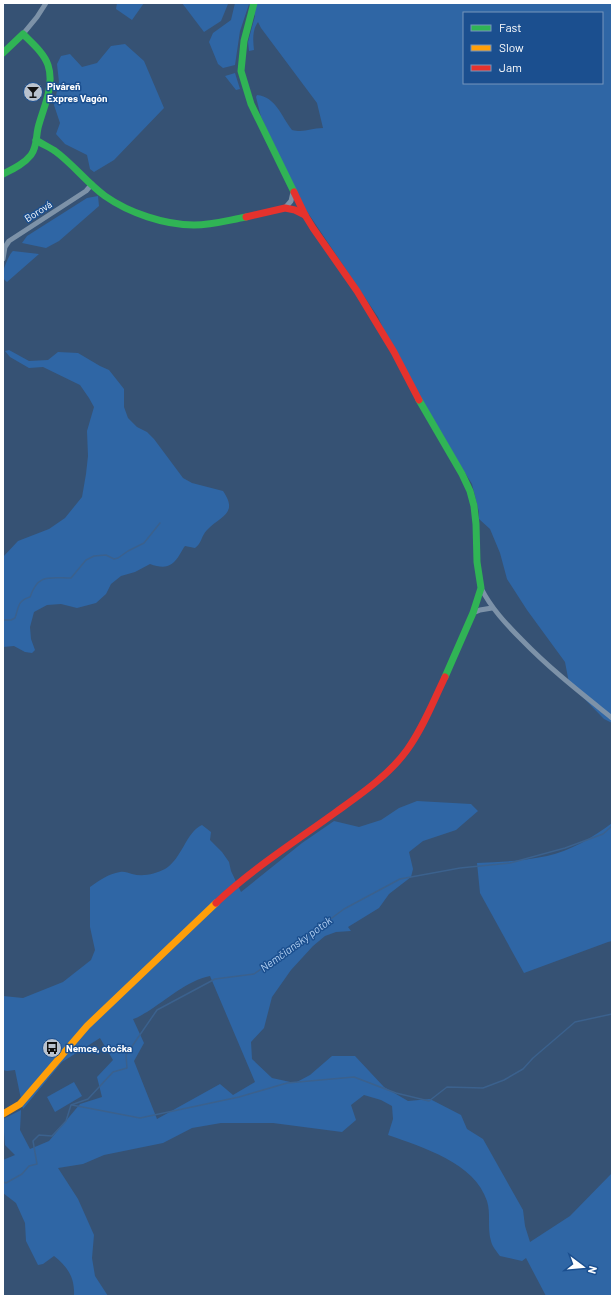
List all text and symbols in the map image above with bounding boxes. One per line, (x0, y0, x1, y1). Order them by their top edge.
legend (463, 12, 603, 84)
text: Fast (499, 20, 522, 34)
text: Slow (499, 40, 524, 54)
text: Jam (499, 60, 522, 74)
place label: Piváreň Expres Vagón (47, 80, 107, 104)
bar icon: Piváreň Expres Vagón (22, 81, 44, 103)
street label: Borová (22, 198, 54, 224)
water label: Nemčiansky potok (257, 913, 335, 974)
bus stop icon: Nemce, otočka (41, 1037, 63, 1059)
place label: Nemce, otočka (66, 1042, 132, 1054)
north arrow (563, 1247, 603, 1287)
text: N (586, 1265, 600, 1275)

